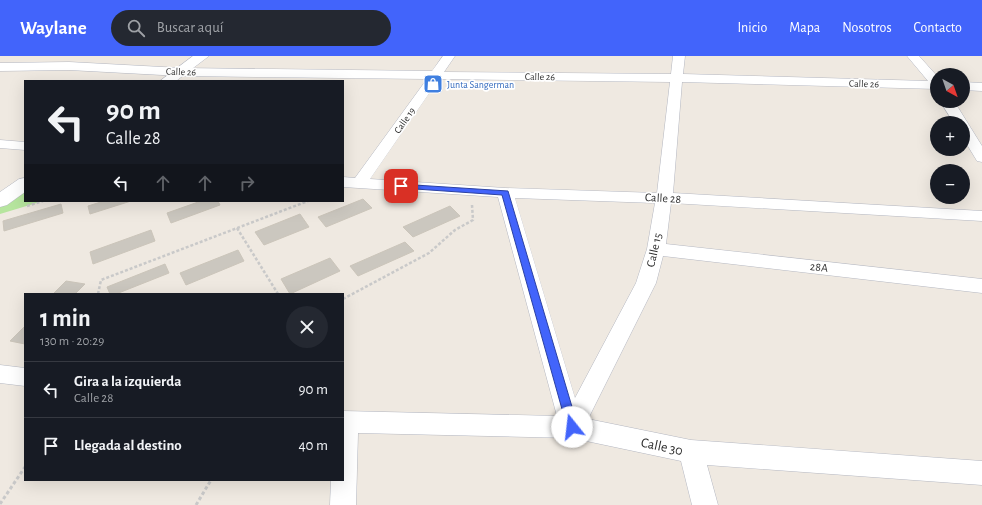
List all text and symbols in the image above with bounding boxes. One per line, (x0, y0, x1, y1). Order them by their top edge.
search box (111, 10, 391, 46)
icon: search (125, 17, 147, 39)
text: Waylane (20, 19, 87, 38)
text: Buscar aquí (157, 20, 223, 35)
text: Inicio (737, 21, 767, 35)
text: Mapa (789, 21, 820, 35)
text: Nosotros (842, 21, 892, 35)
text: Contacto (914, 21, 962, 35)
street label: Calle 26 (166, 66, 197, 78)
north arrow (930, 68, 970, 108)
map controls (930, 68, 970, 204)
street label: Calle 26 (525, 72, 555, 82)
shop icon: Junta Sangerman (422, 73, 444, 95)
street label: Calle 26 (849, 78, 880, 90)
place label: Junta Sangerman (447, 80, 514, 90)
icon: left (40, 96, 92, 148)
text: 90 m (106, 97, 161, 125)
street label: Calle 19 (392, 106, 417, 135)
button: + (930, 116, 970, 156)
text: Calle 28 (106, 130, 161, 148)
button: − (930, 164, 970, 204)
pin (384, 169, 418, 203)
icon: left (110, 172, 132, 194)
icon: ahead (152, 172, 174, 194)
icon: ahead (194, 172, 216, 194)
icon: right (236, 172, 258, 194)
icon: arrive (390, 175, 412, 197)
street label: Calle 28 (645, 191, 682, 205)
street label: Calle 15 (644, 232, 664, 268)
street label: 28A (809, 260, 829, 274)
button: close (286, 306, 328, 348)
text: 1 min (40, 307, 91, 331)
text: 130 m · 20:29 (40, 335, 104, 348)
text: Gira a la izquierda (74, 374, 181, 389)
icon: left (40, 379, 62, 401)
text: 90 m (299, 382, 328, 397)
text: Calle 28 (74, 392, 113, 405)
position arrow (551, 406, 593, 448)
icon: arrive (40, 435, 62, 457)
street label: Calle 30 (640, 436, 684, 458)
text: Llegada al destino (74, 438, 182, 453)
text: 40 m (298, 438, 328, 453)

